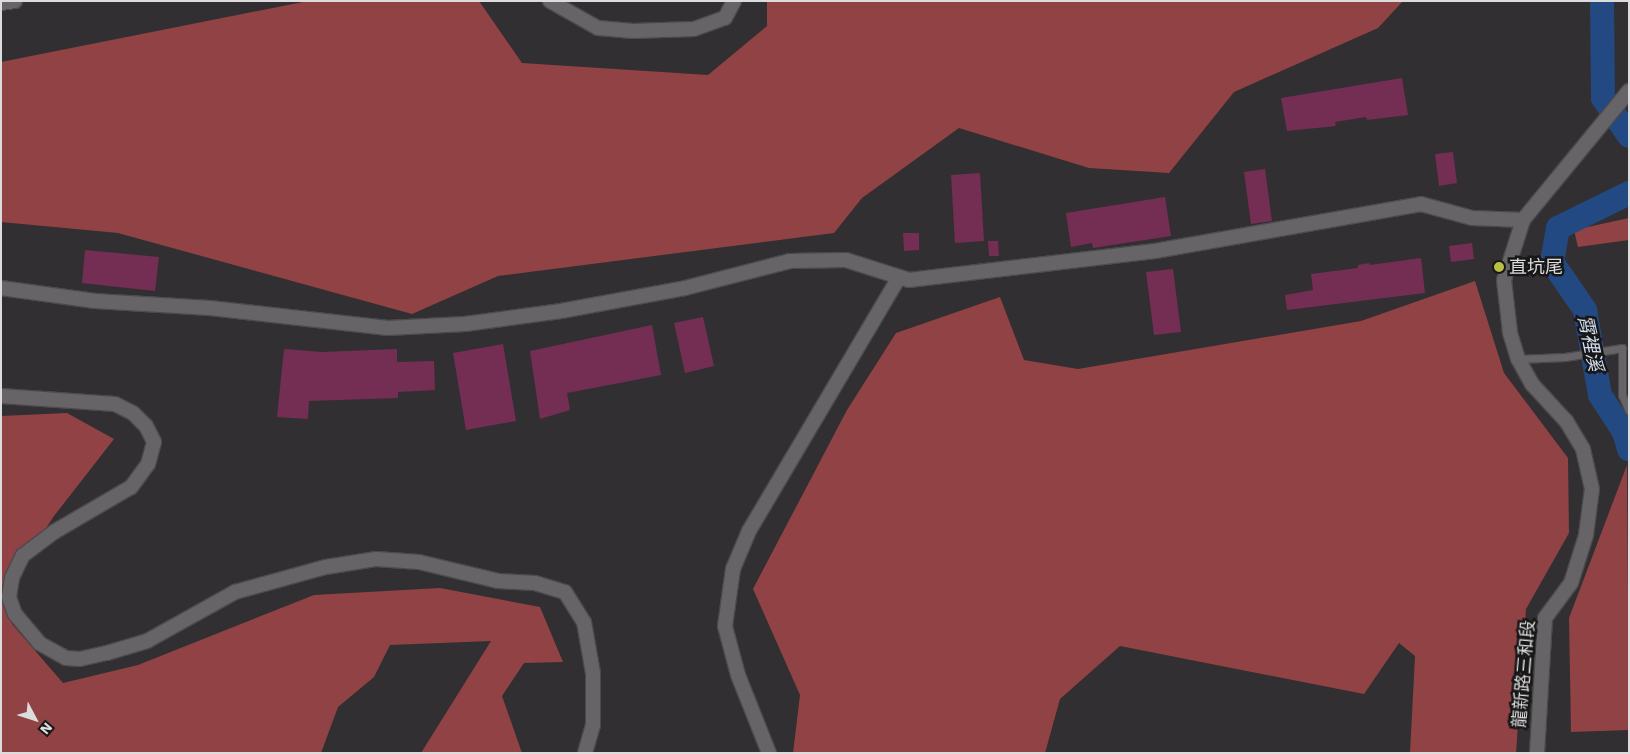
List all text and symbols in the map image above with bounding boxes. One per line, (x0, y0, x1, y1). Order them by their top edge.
place label: 直坑尾 (1509, 256, 1563, 278)
marker: 直坑尾 (1493, 261, 1505, 273)
water label: 霄裡溪 (1573, 313, 1607, 373)
street label: 龍新路三和段 (1509, 619, 1539, 729)
north arrow (10, 694, 60, 744)
text: N (37, 720, 56, 738)

